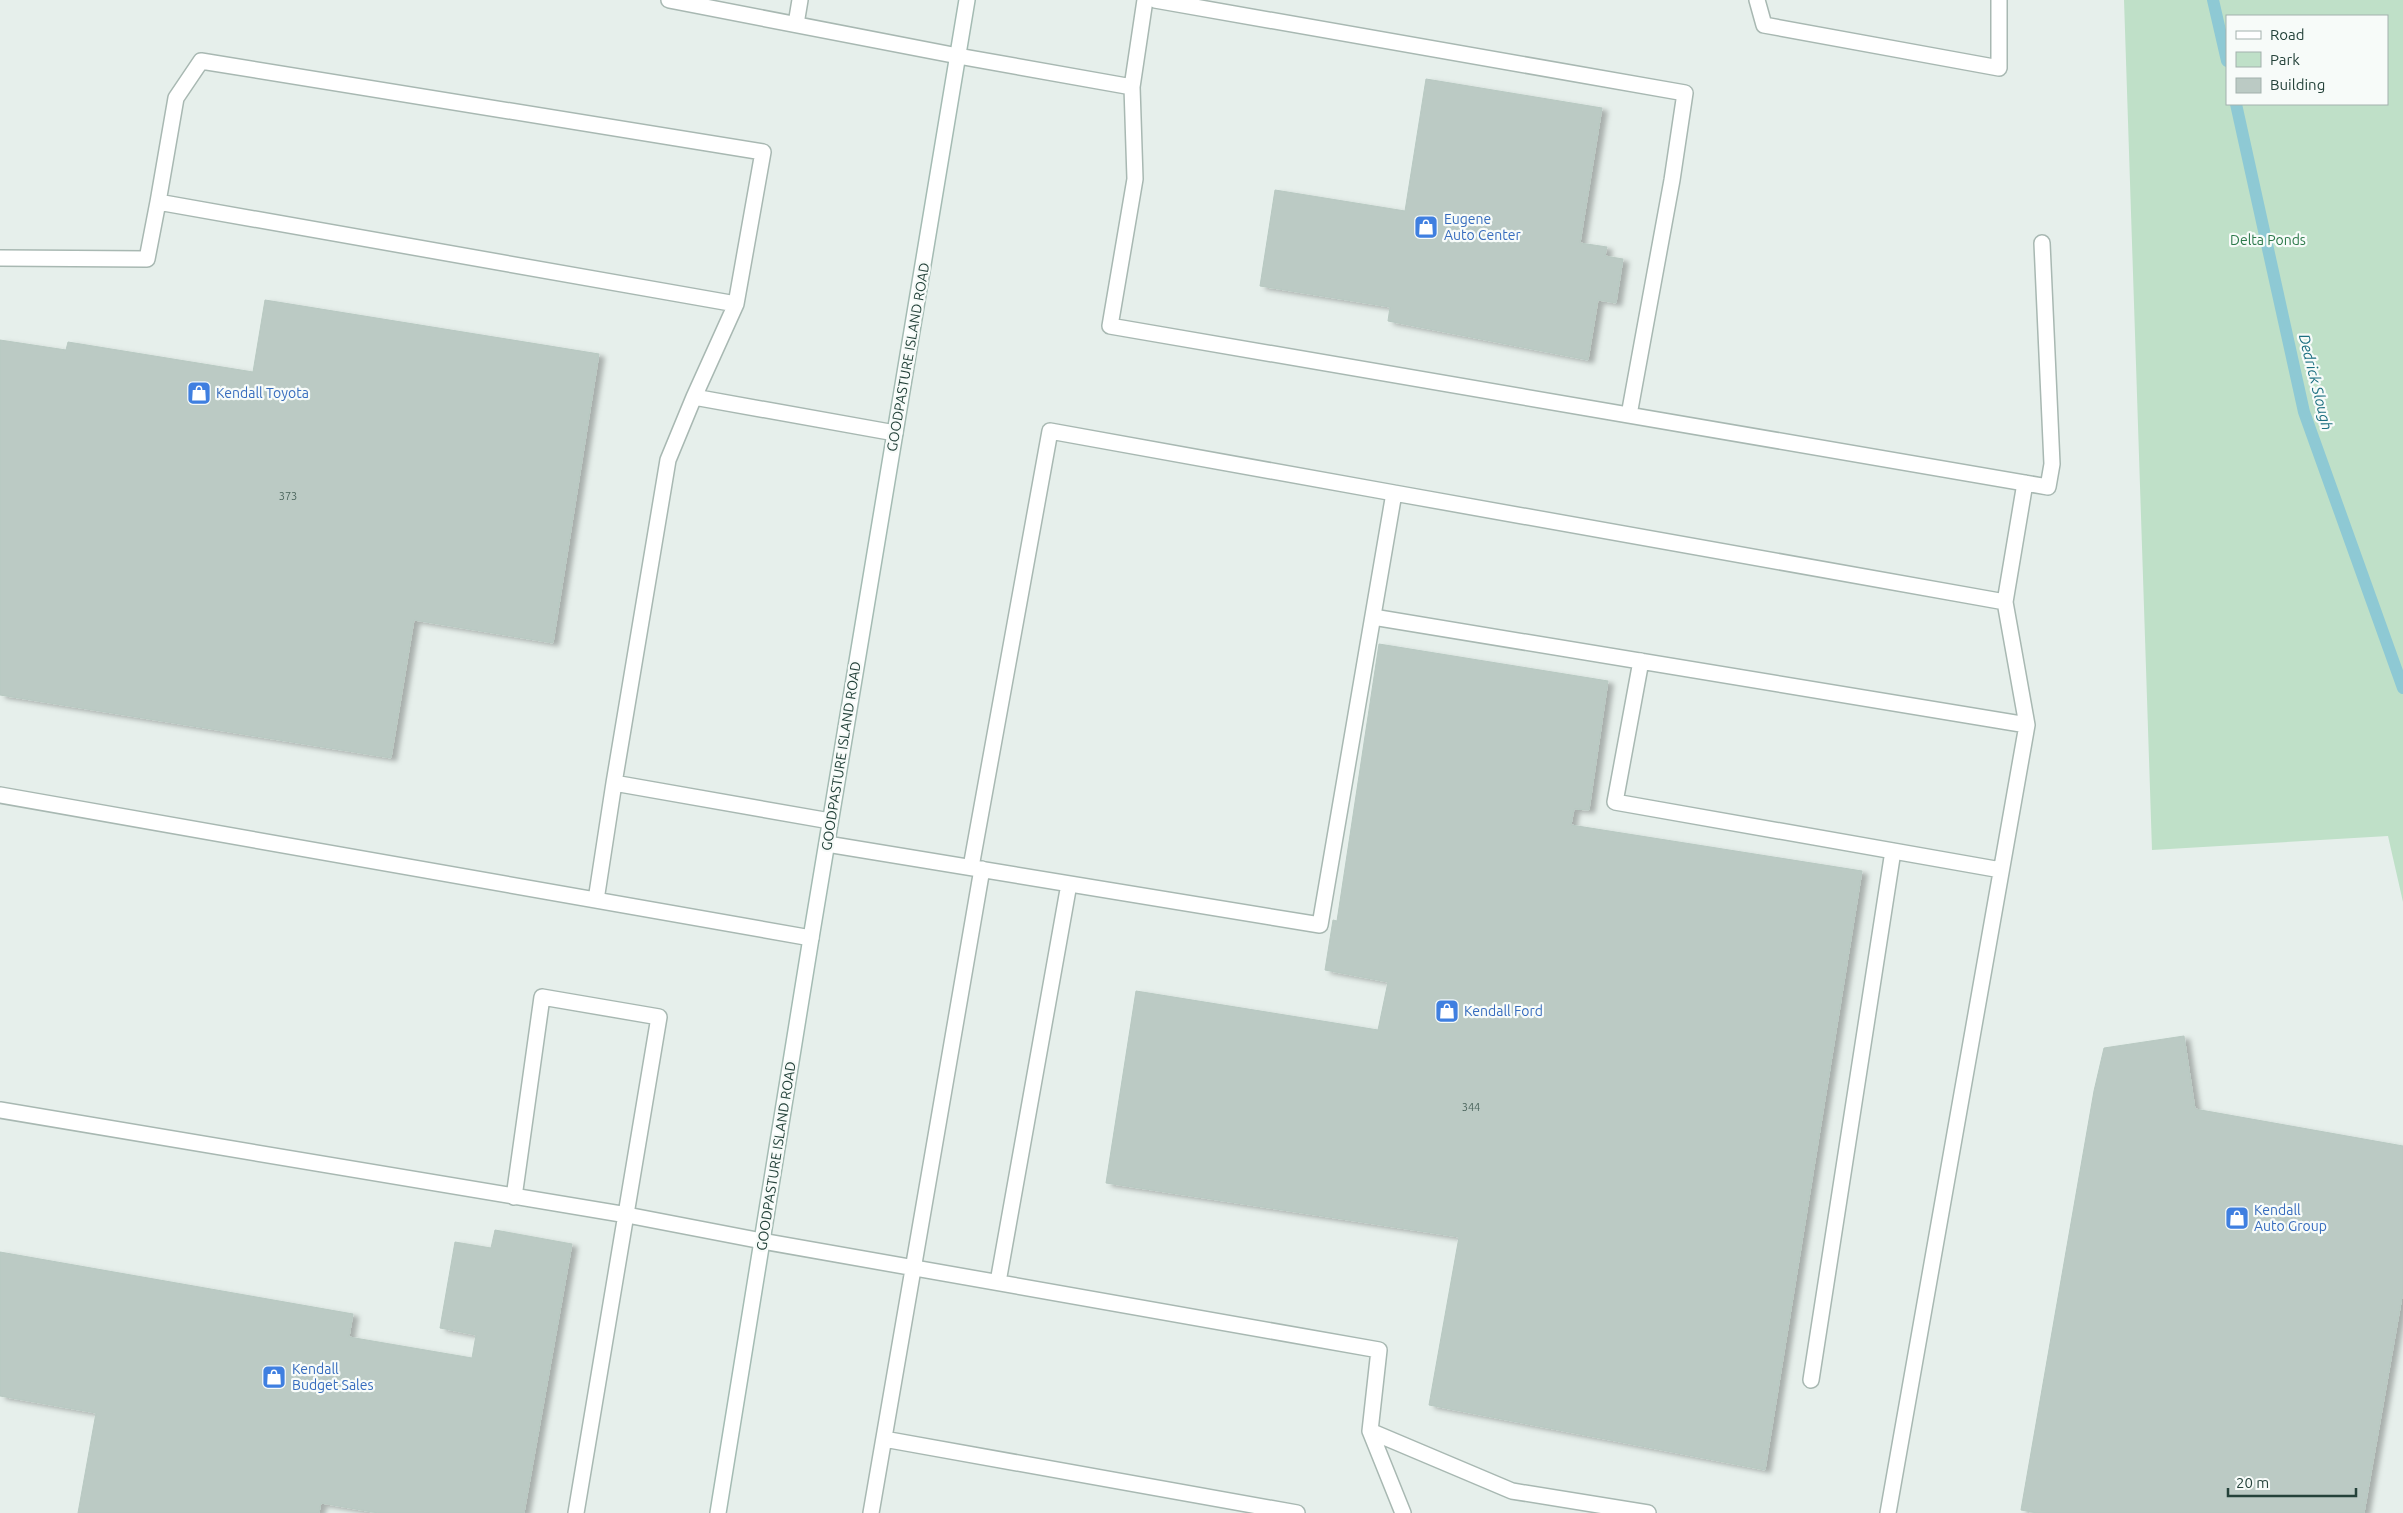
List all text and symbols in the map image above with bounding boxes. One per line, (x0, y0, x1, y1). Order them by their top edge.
legend (2226, 15, 2388, 105)
text: Road (2270, 26, 2305, 43)
text: Park (2270, 51, 2300, 68)
text: Building (2270, 76, 2325, 93)
place label: Eugene Auto Center (1444, 211, 1521, 243)
shop icon: Eugene Auto Center (1413, 214, 1439, 240)
park label: Delta Ponds (2230, 232, 2306, 248)
street label: GOODPASTURE ISLAND ROAD (883, 261, 933, 453)
water label: Dedrick Slough (2296, 332, 2336, 432)
shop icon: Kendall Toyota (186, 380, 212, 406)
place label: Kendall Toyota (216, 385, 309, 401)
house number: 373 (279, 490, 297, 502)
street label: GOODPASTURE ISLAND ROAD (818, 660, 864, 852)
shop icon: Kendall Ford (1434, 998, 1460, 1024)
place label: Kendall Ford (1464, 1003, 1543, 1019)
street label: GOODPASTURE ISLAND ROAD (753, 1060, 799, 1252)
house number: 344 (1462, 1101, 1480, 1113)
place label: Kendall Auto Group (2254, 1202, 2327, 1234)
shop icon: Kendall Auto Group (2224, 1205, 2250, 1231)
place label: Kendall Budget Sales (292, 1361, 374, 1393)
shop icon: Kendall Budget Sales (261, 1364, 287, 1390)
scale bar (2228, 1466, 2356, 1498)
text: 20 m (2236, 1474, 2269, 1491)

